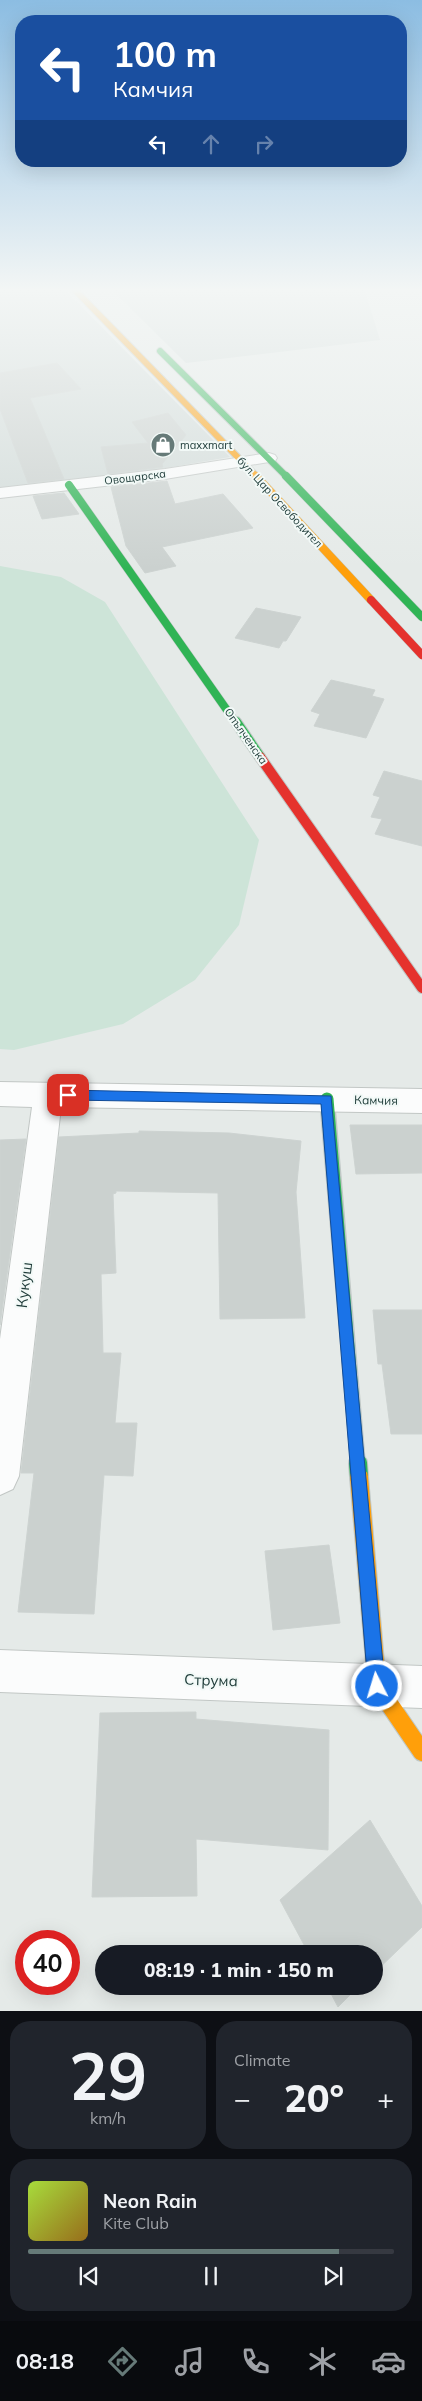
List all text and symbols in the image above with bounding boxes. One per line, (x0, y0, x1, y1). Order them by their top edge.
text: 100 m (113, 32, 217, 76)
icon: left (30, 35, 95, 100)
text: Камчия (113, 75, 193, 103)
icon: left (144, 130, 172, 158)
icon: ahead (197, 130, 225, 158)
icon: right (250, 130, 278, 158)
shop icon: maxxmart (150, 432, 176, 458)
place label: maxxmart (180, 438, 233, 452)
street label: бул. Цар Освободител (234, 454, 326, 550)
street label: Овощарска (103, 466, 167, 488)
street label: Опълченска (221, 705, 271, 767)
pin (47, 1074, 89, 1116)
icon: arrive (54, 1081, 82, 1109)
street label: Камчия (354, 1092, 398, 1108)
street label: Кукуш (12, 1261, 36, 1309)
position arrow (350, 1659, 402, 1711)
street label: Струма (184, 1670, 238, 1690)
speed limit sign: 40 (15, 1930, 80, 1995)
text: 08:19 · 1 min · 150 m (144, 1958, 334, 1982)
text: 29 (69, 2035, 147, 2116)
text: Climate (234, 2050, 290, 2070)
text: 20° (284, 2074, 344, 2122)
text: − (234, 2081, 251, 2116)
text: + (377, 2081, 394, 2116)
text: km/h (90, 2108, 126, 2128)
text: Neon Rain (103, 2189, 197, 2213)
text: Kite Club (103, 2213, 169, 2233)
icon: previous (75, 2262, 103, 2290)
icon: pause (197, 2262, 225, 2290)
icon: next (319, 2262, 347, 2290)
icon: directions (105, 2344, 140, 2379)
icon: music (172, 2344, 207, 2379)
icon: phone (238, 2344, 273, 2379)
icon: climate (305, 2344, 340, 2379)
icon: car (371, 2344, 406, 2379)
text: 08:18 (16, 2347, 74, 2375)

